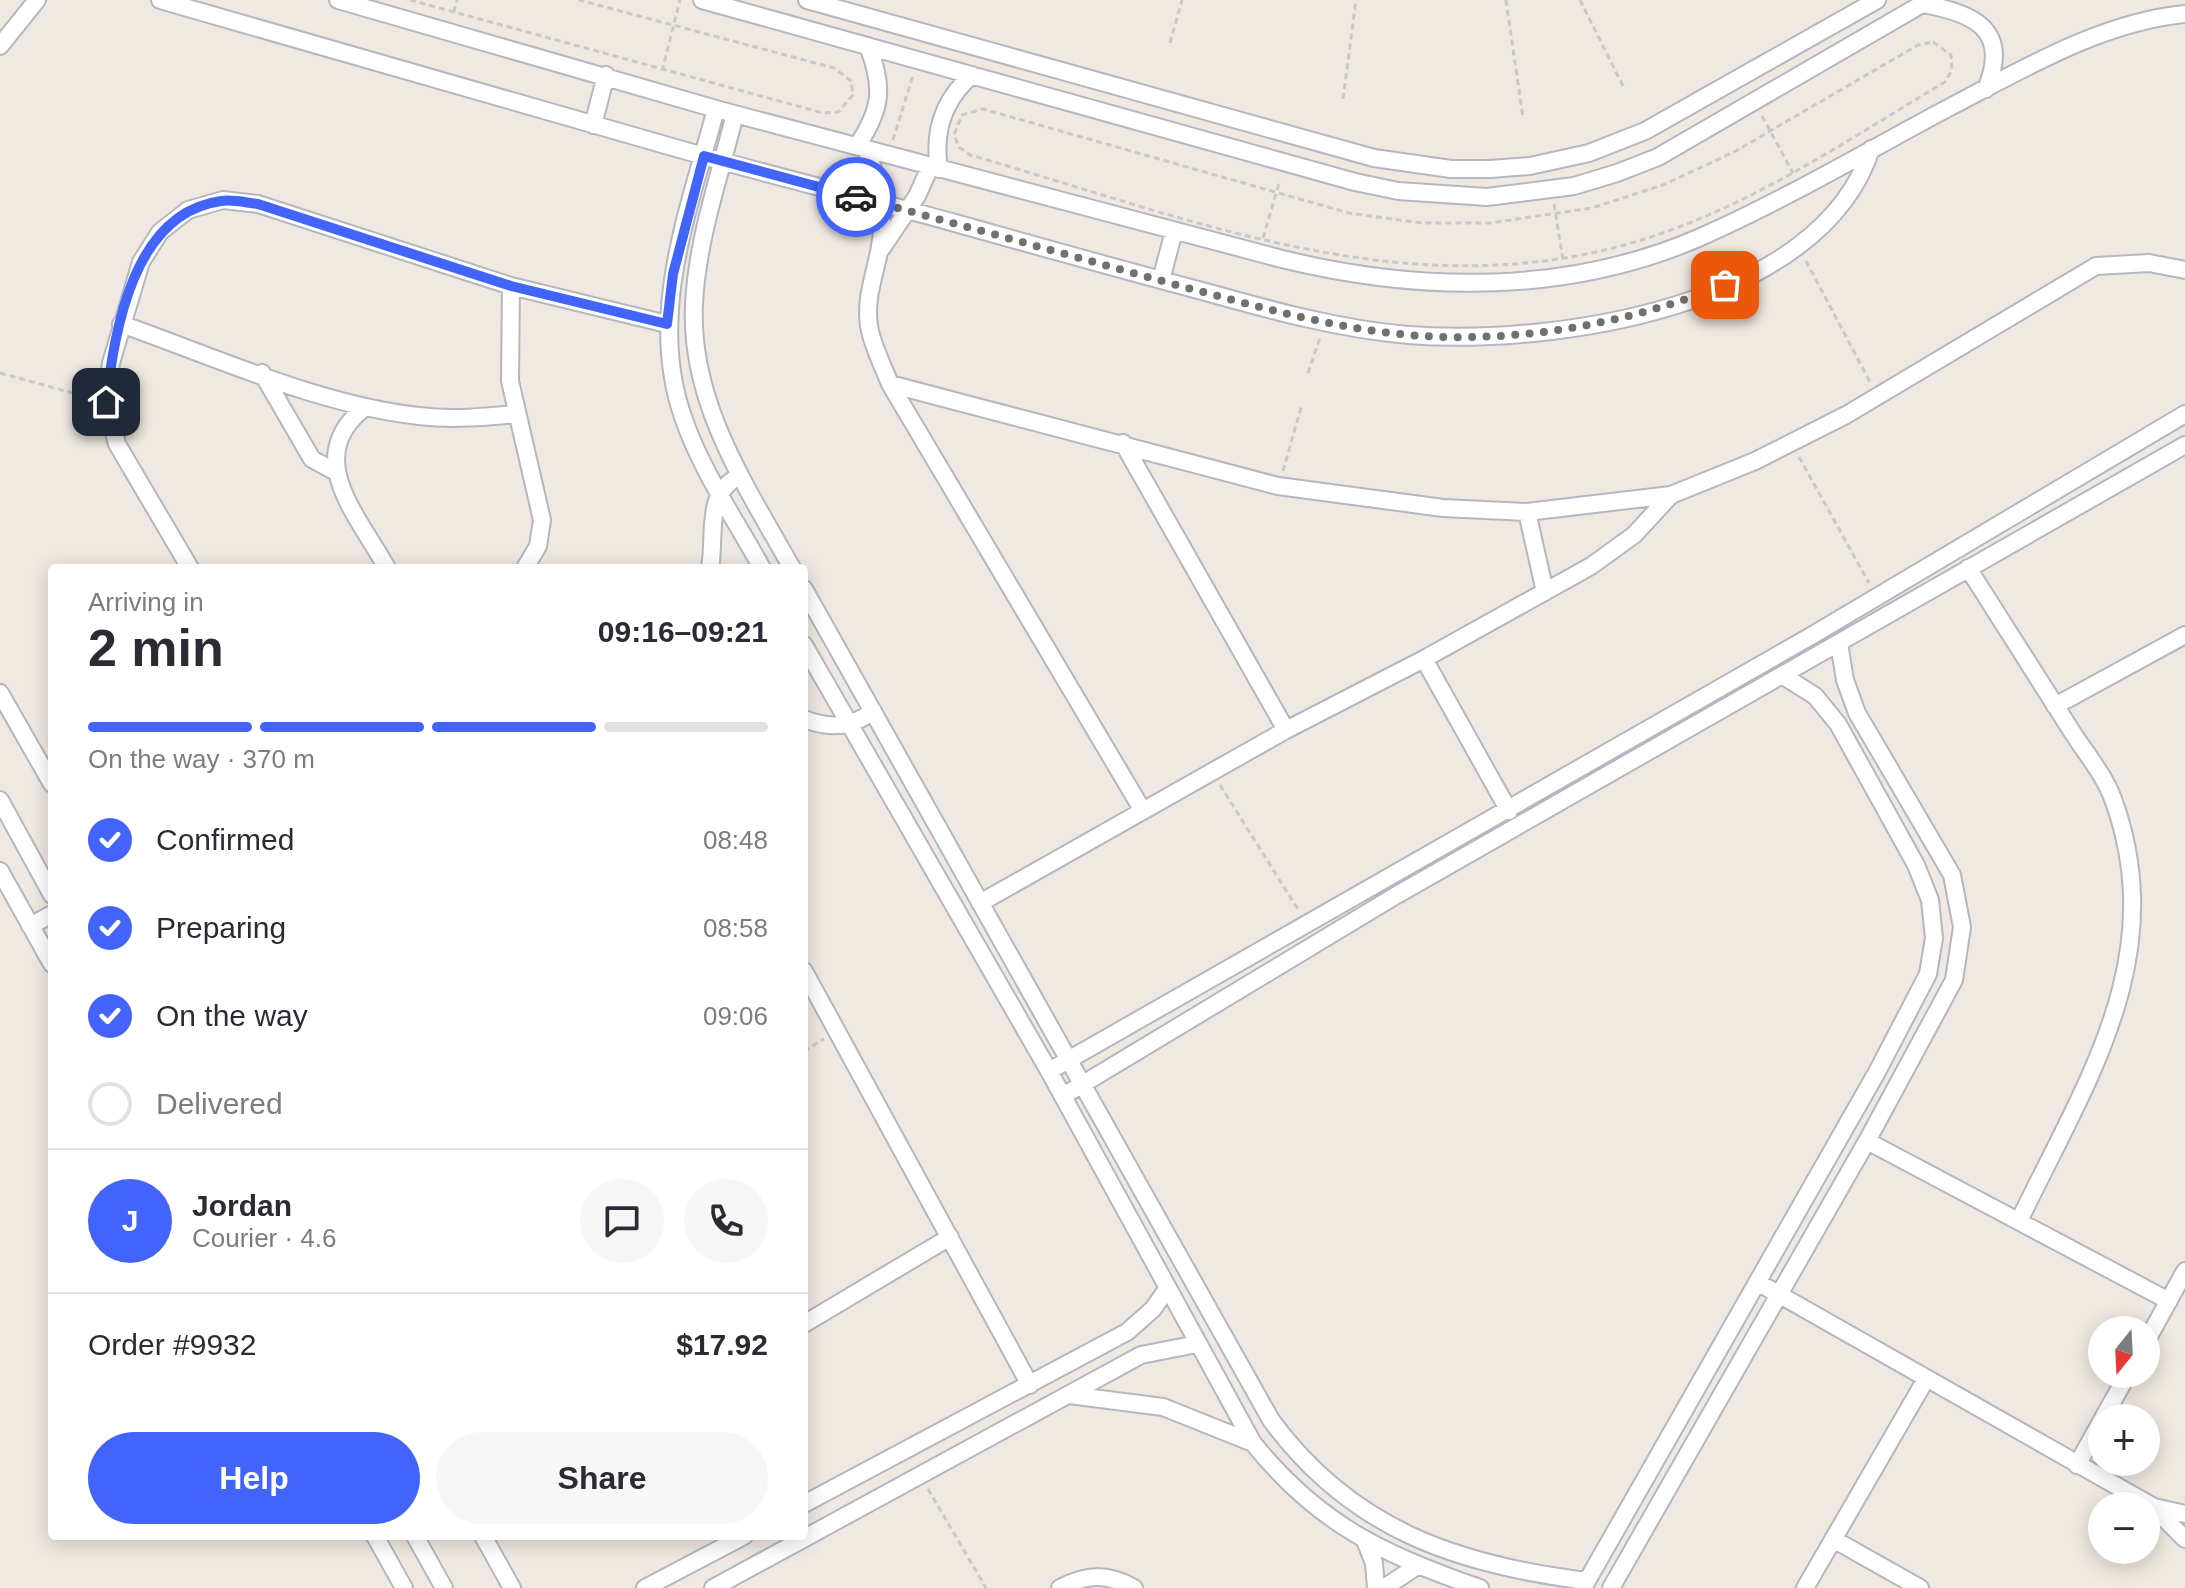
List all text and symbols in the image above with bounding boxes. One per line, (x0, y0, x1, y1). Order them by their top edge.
courier (816, 157, 896, 237)
icon: car (834, 175, 878, 219)
pin (1691, 251, 1759, 319)
icon: bag (1703, 263, 1747, 307)
pin (72, 368, 140, 436)
icon: home (84, 380, 128, 424)
text: Arriving in (88, 587, 204, 617)
text: 09:16–09:21 (598, 615, 768, 648)
text: 2 min (88, 619, 224, 677)
text: On the way · 370 m (88, 744, 315, 774)
icon: check (88, 818, 132, 862)
text: Confirmed (156, 823, 294, 856)
text: 08:48 (703, 825, 768, 855)
icon: check (88, 906, 132, 950)
text: Preparing (156, 911, 286, 944)
text: 08:58 (703, 913, 768, 943)
icon: check (88, 994, 132, 1038)
text: On the way (156, 999, 308, 1032)
text: 09:06 (703, 1001, 768, 1031)
text: Delivered (156, 1087, 283, 1120)
button: chat (580, 1179, 664, 1263)
button: phone (684, 1179, 768, 1263)
text: Jordan (192, 1189, 292, 1222)
text: J (122, 1204, 138, 1237)
text: Courier · 4.6 (192, 1223, 337, 1253)
north arrow (2088, 1316, 2160, 1388)
map controls (2088, 1316, 2160, 1564)
text: Order #9932 (88, 1328, 256, 1361)
text: $17.92 (676, 1328, 768, 1361)
button: + (2088, 1404, 2160, 1476)
button: Help (88, 1432, 420, 1524)
button: Share (436, 1432, 768, 1524)
button: − (2088, 1492, 2160, 1564)

